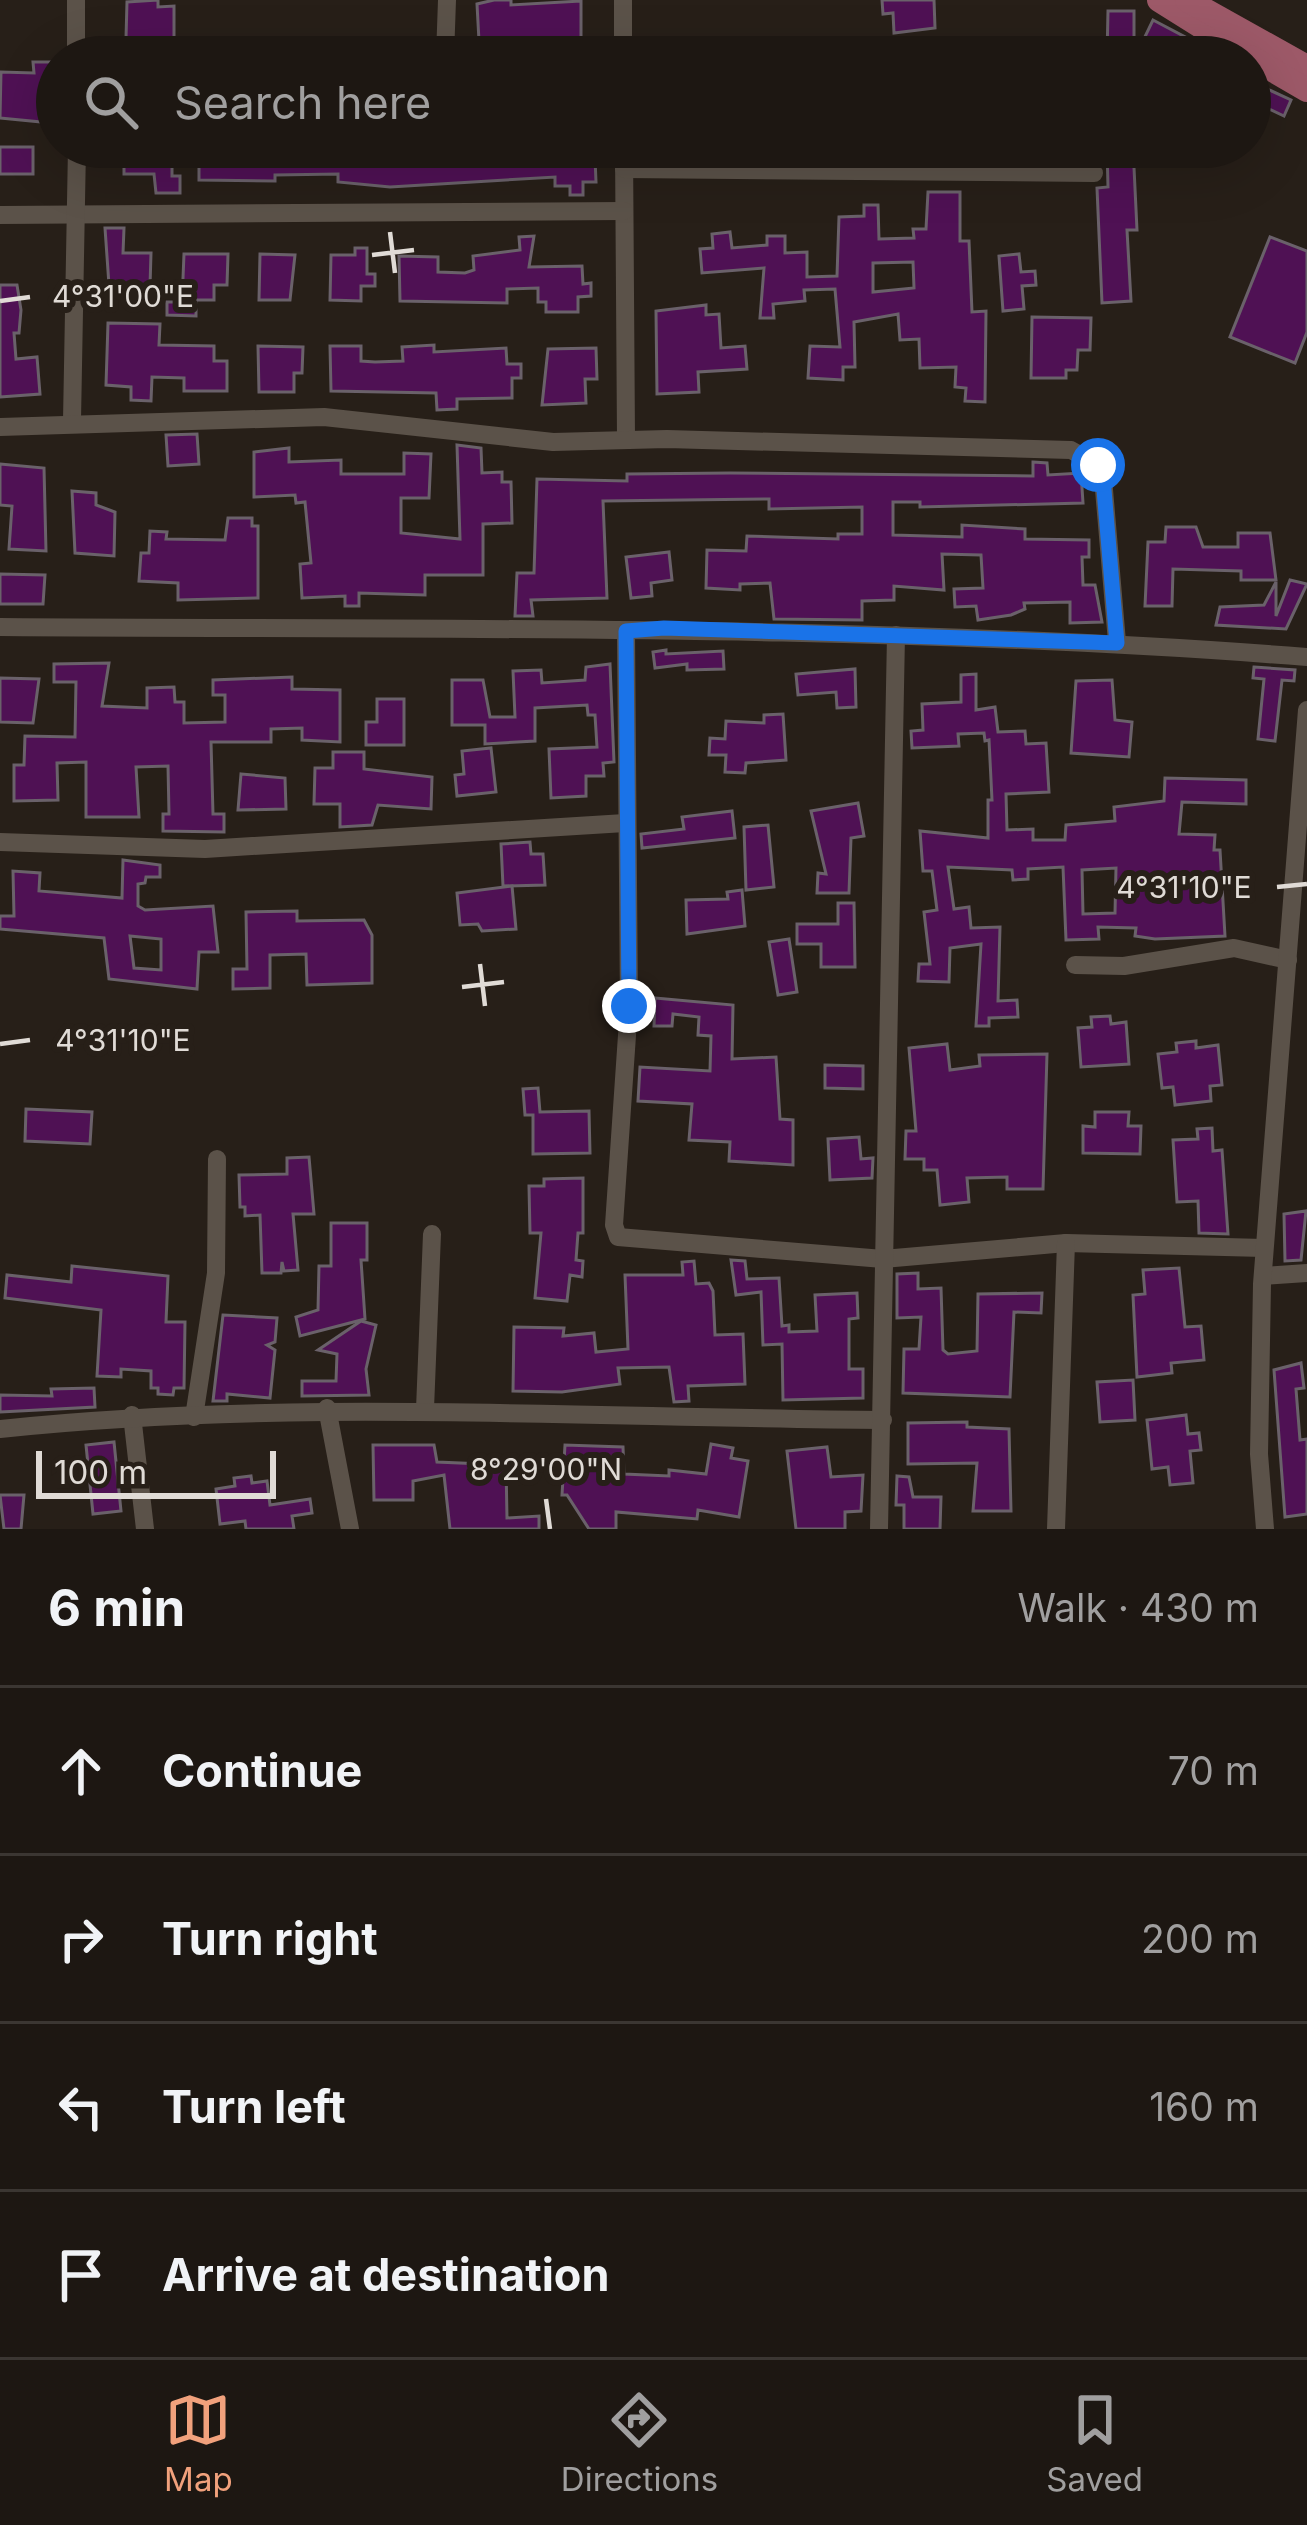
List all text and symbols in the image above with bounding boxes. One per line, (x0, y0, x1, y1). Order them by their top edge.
search box (36, 36, 1271, 168)
icon: search (78, 69, 144, 135)
text: Search here (174, 75, 431, 130)
text: 4°31'00"E (52, 278, 194, 314)
route start (1071, 438, 1125, 492)
text: 4°31'10"E (1116, 869, 1252, 905)
route end (602, 979, 656, 1033)
text: 4°31'10"E (55, 1022, 191, 1058)
scale bar (36, 1445, 276, 1498)
text: 8°29'00"N (470, 1451, 622, 1487)
text: 100 m (54, 1452, 147, 1492)
text: 6 min (48, 1577, 185, 1638)
text: Walk · 430 m (1018, 1584, 1259, 1631)
icon: ahead (48, 1738, 114, 1804)
text: Continue (162, 1743, 362, 1798)
text: 70 m (1168, 1747, 1259, 1794)
icon: right (48, 1906, 114, 1972)
text: Turn right (162, 1911, 378, 1966)
text: 200 m (1141, 1915, 1259, 1962)
icon: left (48, 2074, 114, 2140)
text: Turn left (162, 2079, 346, 2134)
text: 160 m (1149, 2083, 1259, 2130)
icon: arrive (48, 2242, 114, 2308)
text: Arrive at destination (162, 2247, 609, 2302)
tab: Map (164, 2387, 233, 2499)
tab: Directions (561, 2387, 718, 2499)
tab: Saved (1046, 2387, 1143, 2499)

